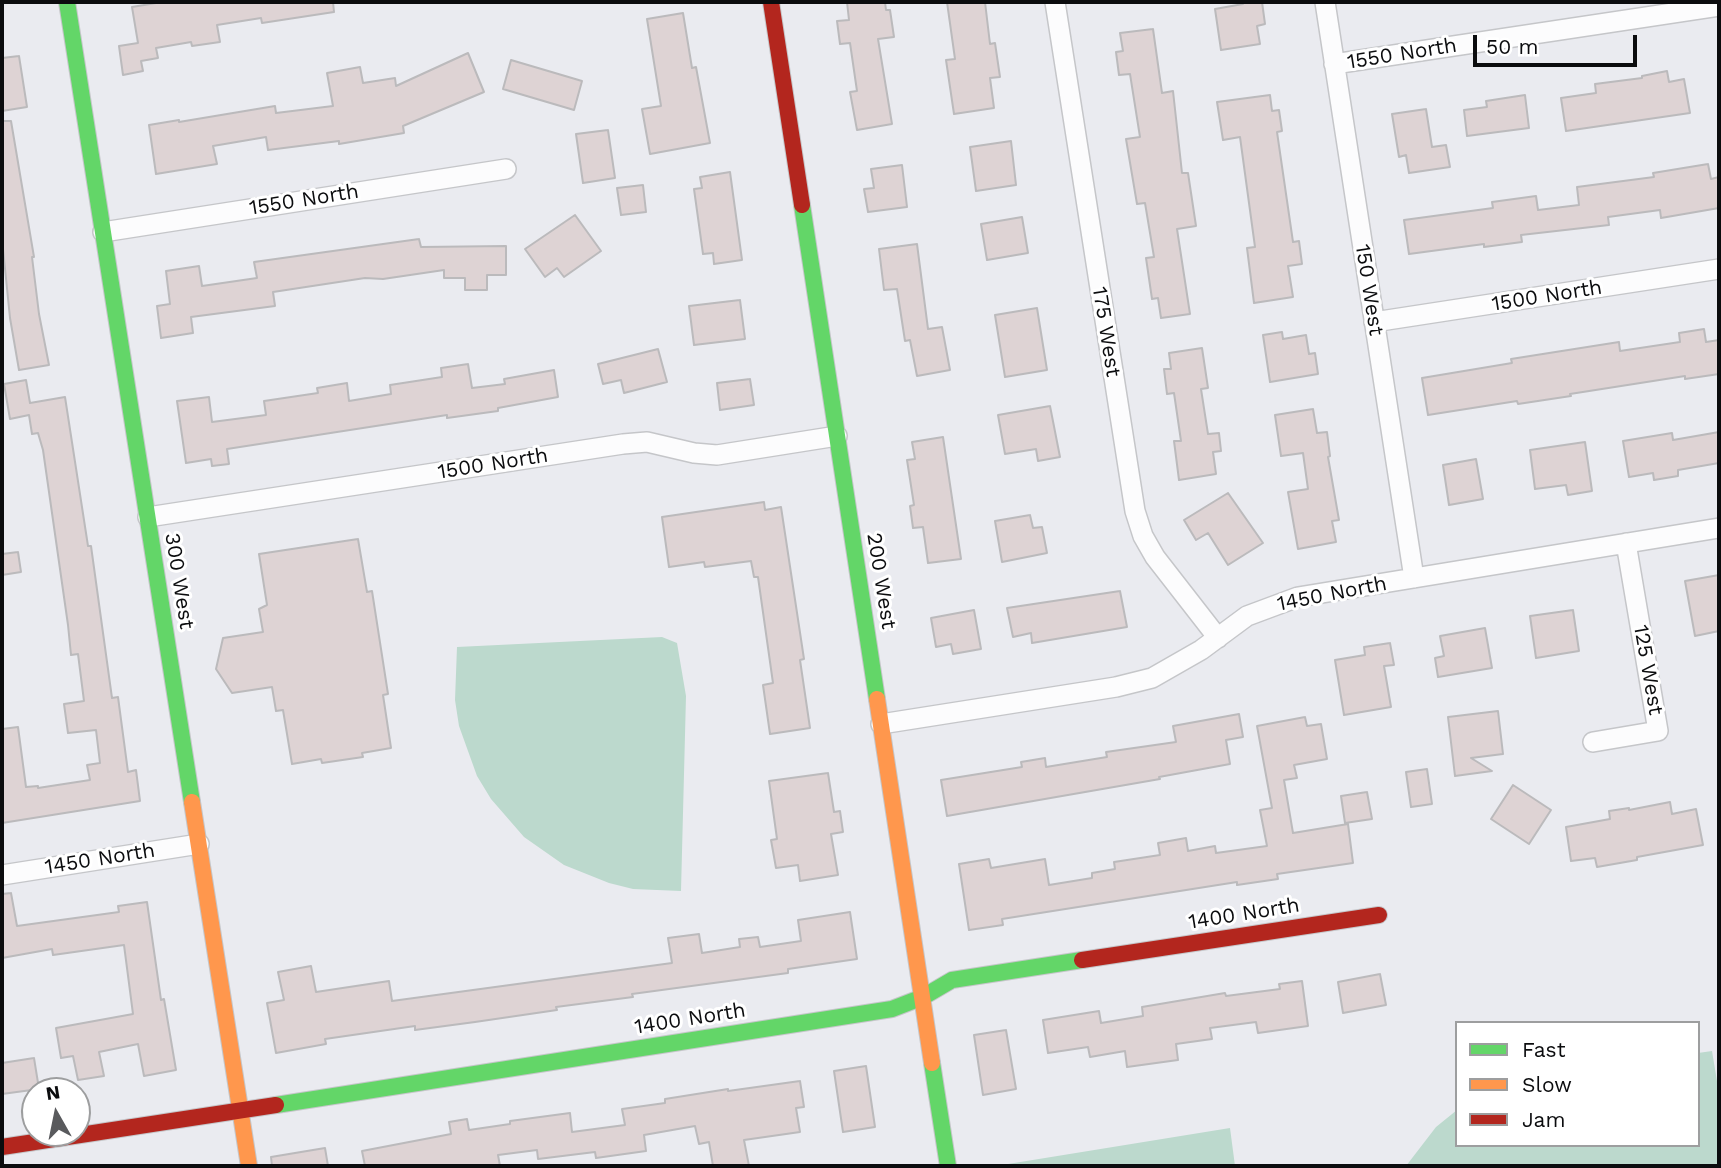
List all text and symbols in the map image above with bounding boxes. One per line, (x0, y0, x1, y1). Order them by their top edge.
scale bar (1476, 21, 1640, 65)
street label: 1550 North (1345, 33, 1459, 75)
text: 50 m (1486, 34, 1538, 59)
street label: 1550 North (247, 179, 361, 221)
street label: 150 West (1349, 243, 1389, 337)
street label: 1500 North (1490, 275, 1604, 317)
street label: 175 West (1086, 285, 1126, 379)
street label: 1500 North (436, 443, 550, 485)
street label: 300 West (159, 531, 199, 631)
street label: 200 West (861, 531, 901, 631)
street label: 1450 North (1275, 571, 1389, 617)
street label: 125 West (1628, 623, 1668, 717)
street label: 1450 North (43, 838, 157, 880)
street label: 1400 North (1187, 893, 1301, 935)
street label: 1400 North (633, 998, 747, 1040)
legend (1455, 1021, 1700, 1147)
text: Fast (1522, 1037, 1566, 1062)
text: Slow (1522, 1072, 1572, 1097)
north arrow (21, 1077, 91, 1147)
text: N (44, 1080, 62, 1105)
text: Jam (1522, 1107, 1565, 1132)

